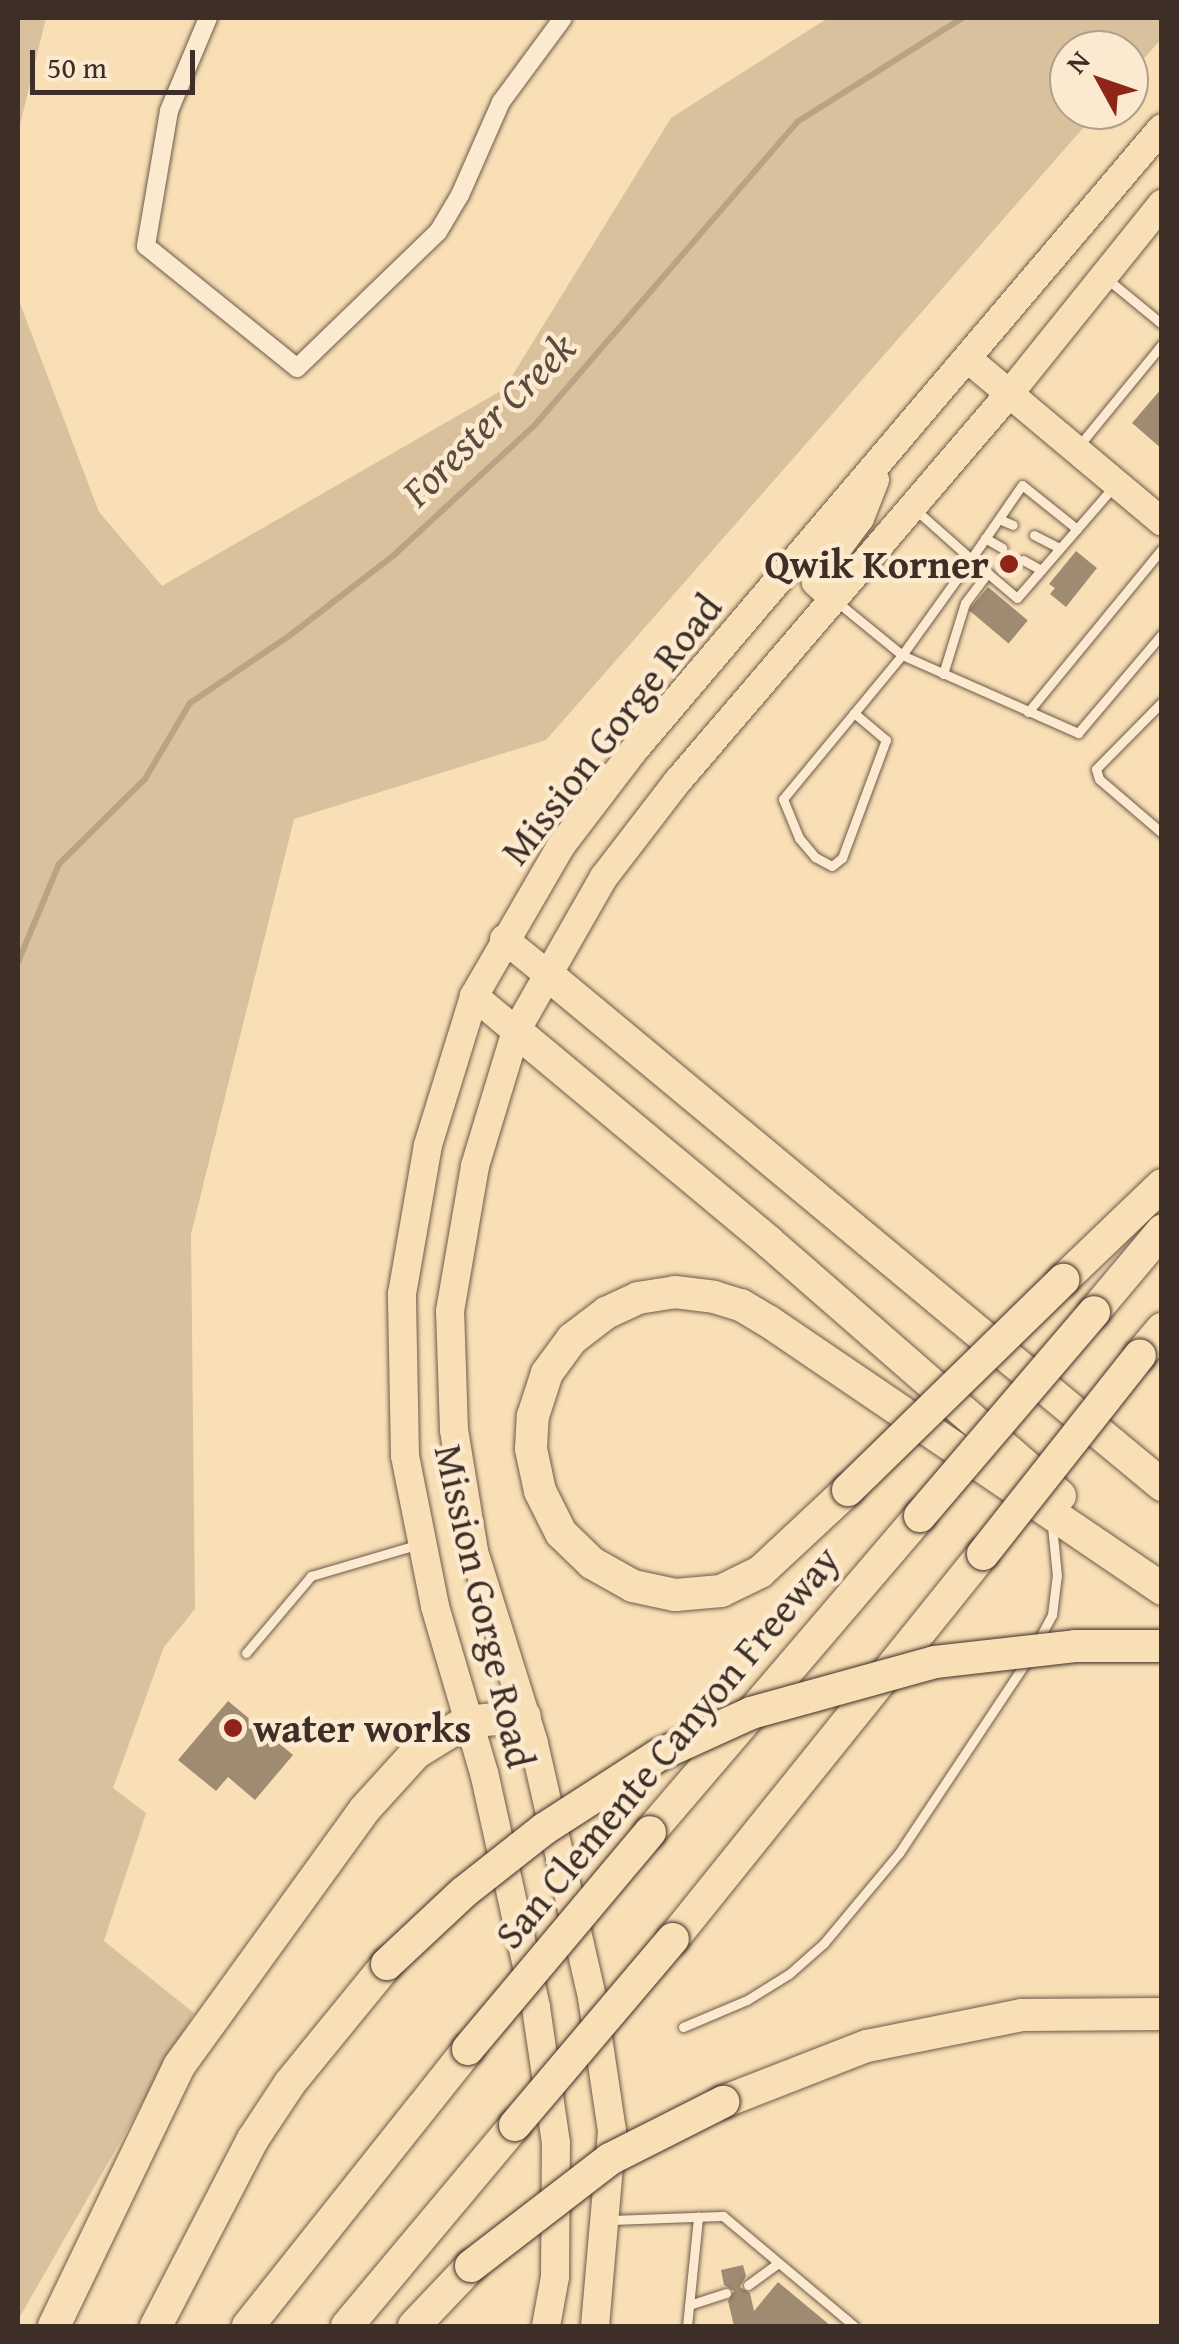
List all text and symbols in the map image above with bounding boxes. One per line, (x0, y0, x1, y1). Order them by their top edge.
scale bar (35, 30, 200, 92)
north arrow (1049, 30, 1149, 130)
text: N (1055, 41, 1099, 82)
text: 50 m (47, 45, 107, 89)
water label: Forester Creek (391, 322, 585, 516)
place label: Qwik Korner (764, 540, 989, 588)
marker: Qwik Korner (998, 553, 1020, 575)
street label: Mission Gorge Road (490, 584, 732, 874)
street label: Mission Gorge Road (424, 1440, 546, 1772)
street label: San Clemente Canyon Freeway (485, 1536, 849, 1958)
place label: water works (253, 1704, 472, 1752)
marker: water works (222, 1717, 244, 1739)

